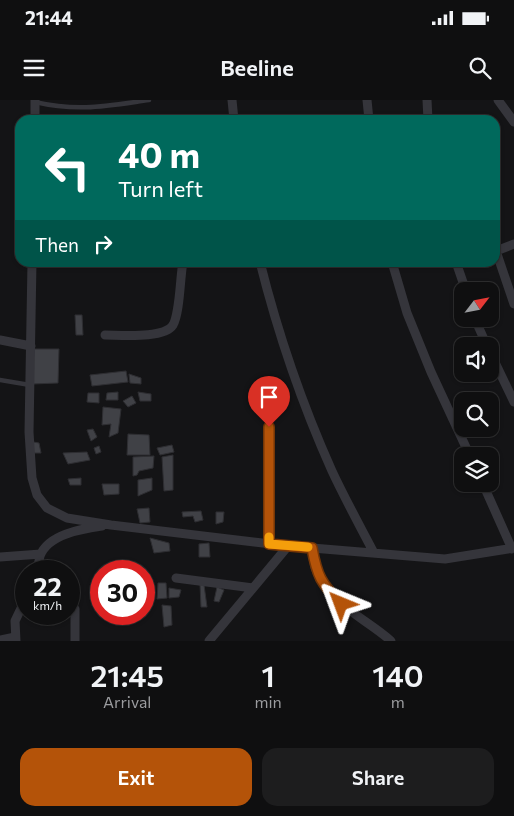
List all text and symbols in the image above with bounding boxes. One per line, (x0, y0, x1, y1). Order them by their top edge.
text: 21:44 (25, 6, 73, 29)
icon: menu (20, 54, 48, 82)
text: Beeline (220, 54, 294, 81)
icon: search (466, 54, 494, 82)
text: 40 m (118, 132, 200, 175)
icon: left (35, 135, 100, 200)
text: Turn left (118, 175, 203, 202)
icon: right (89, 230, 117, 258)
text: Then (35, 233, 79, 256)
north arrow (454, 282, 499, 328)
map controls (454, 282, 499, 492)
button: sound (454, 337, 499, 382)
pin (248, 376, 290, 427)
icon: arrive (255, 383, 283, 411)
button: search (454, 392, 499, 437)
button: layers (454, 447, 499, 492)
speed limit sign: 30 (90, 560, 155, 625)
text: 22 (33, 571, 62, 601)
position arrow (314, 577, 366, 629)
text: km/h (33, 598, 62, 612)
text: 21:45 (90, 656, 164, 693)
text: 1 (261, 656, 275, 693)
text: 140 (372, 656, 424, 693)
text: Arrival (103, 692, 151, 711)
text: min (254, 692, 282, 711)
text: m (391, 692, 405, 711)
button: Exit (20, 748, 252, 806)
button: Share (262, 748, 494, 806)

